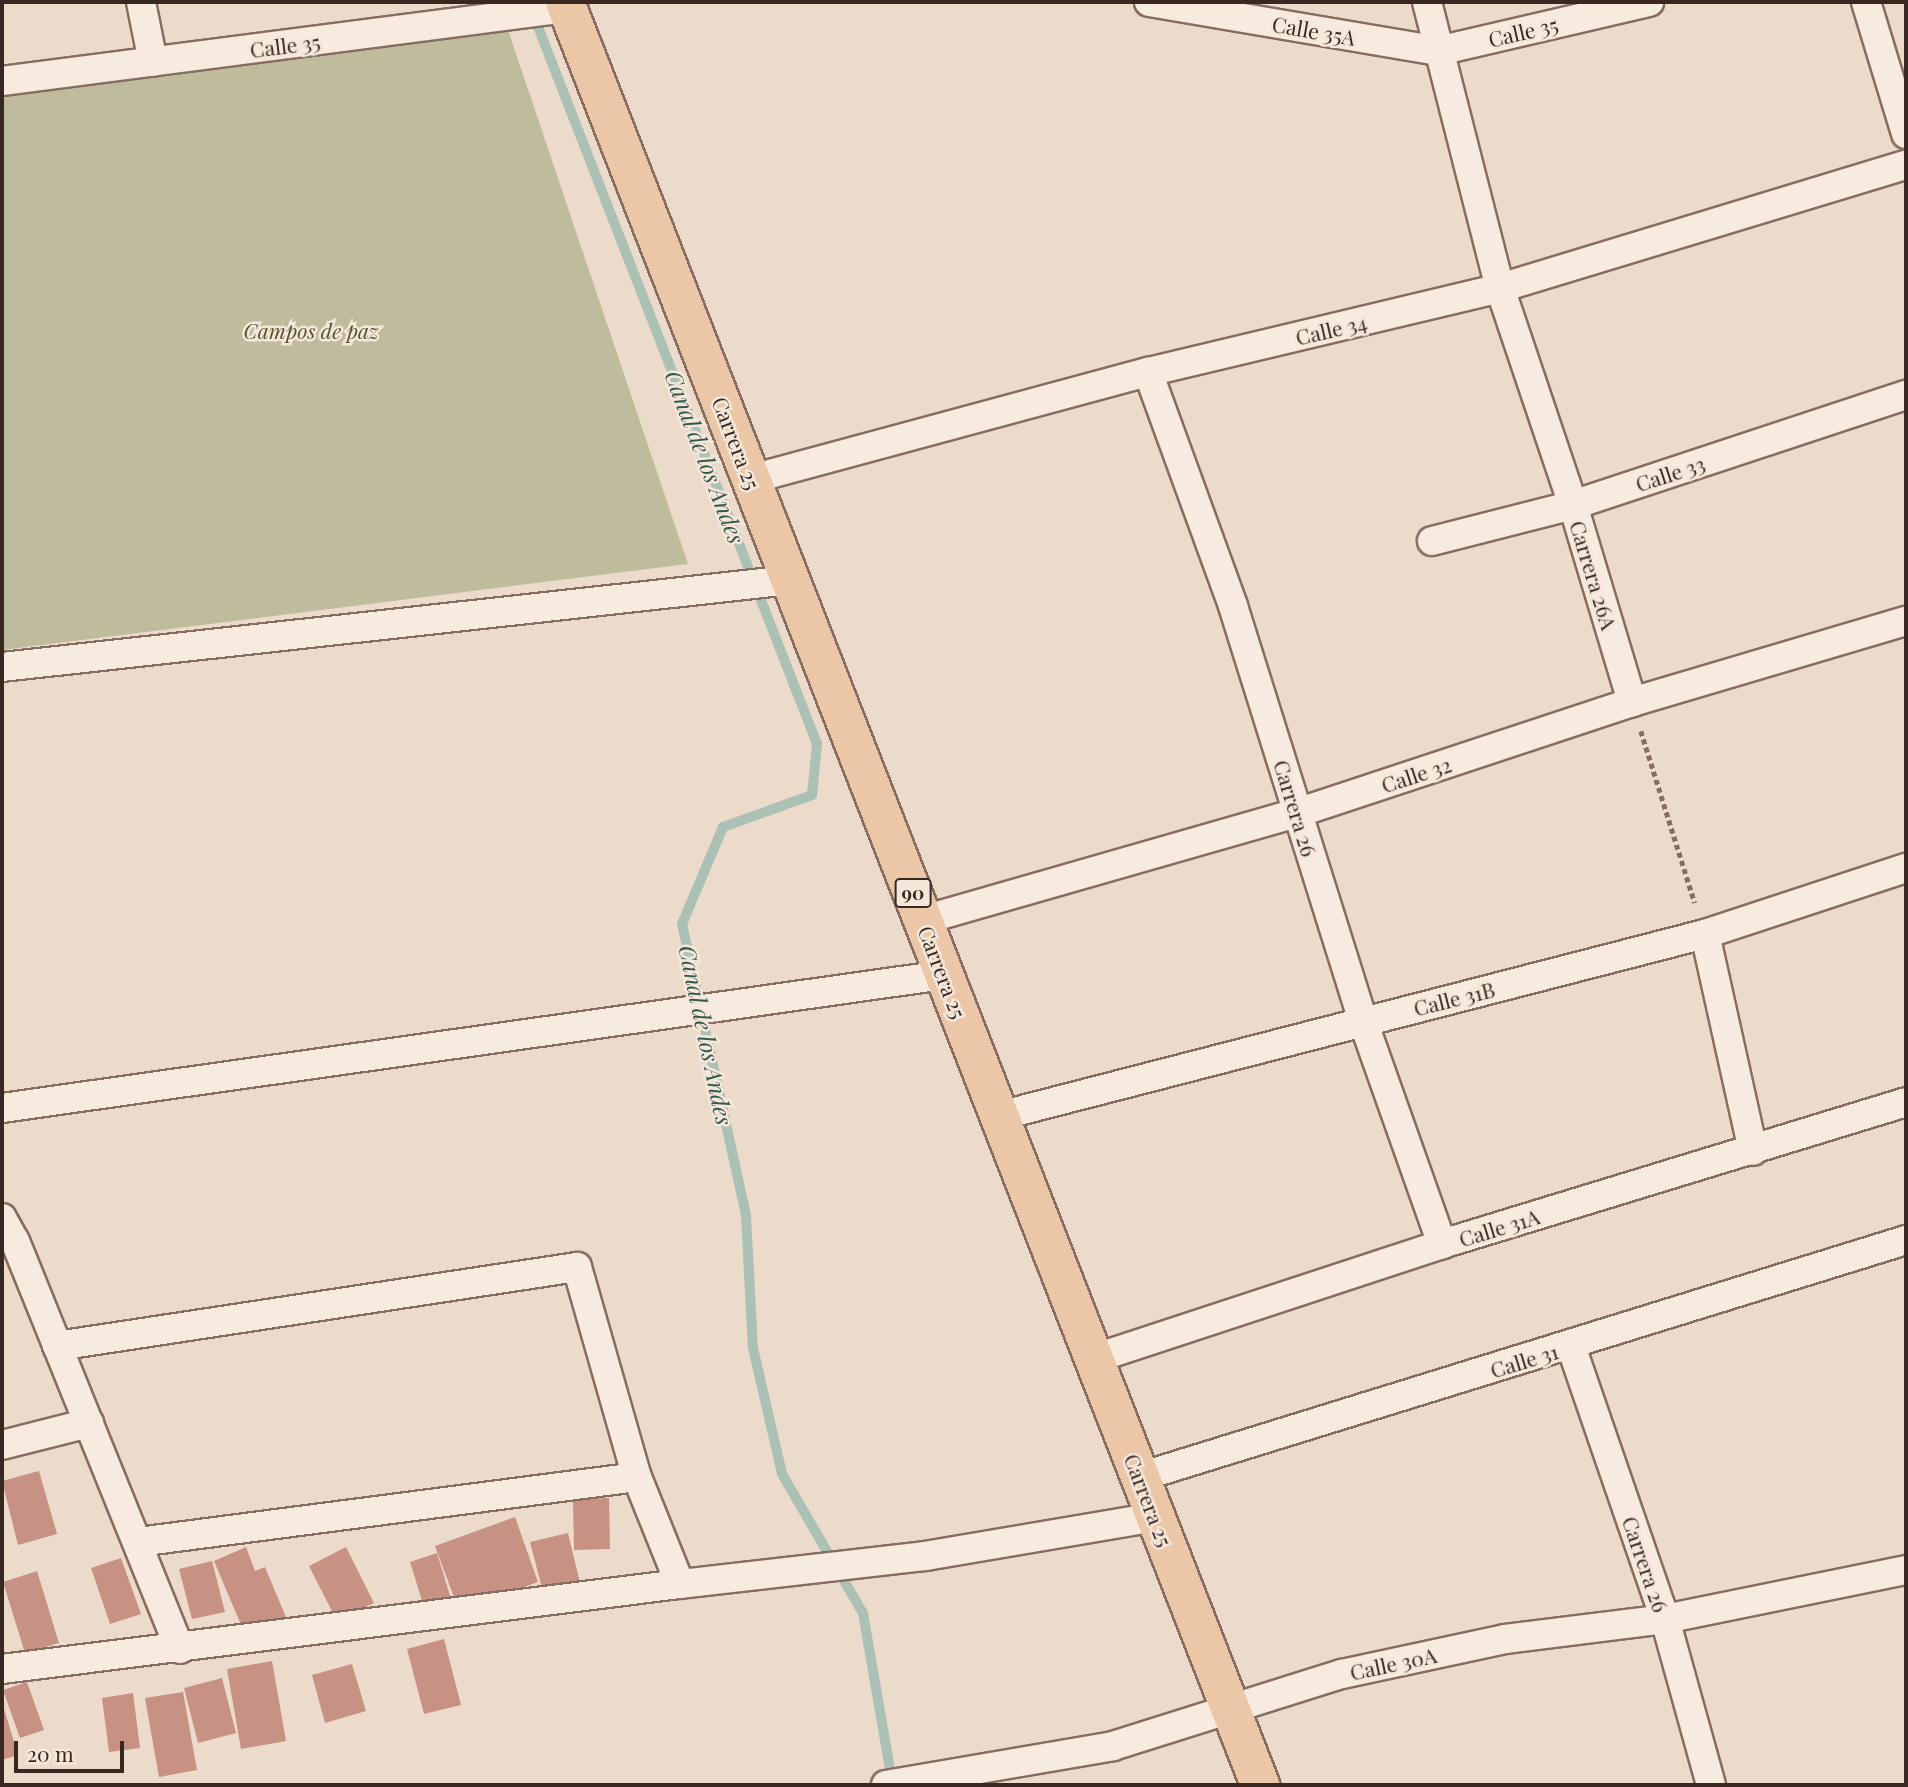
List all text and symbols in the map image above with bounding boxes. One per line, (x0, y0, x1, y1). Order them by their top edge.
street label: Calle 35A (1270, 10, 1358, 50)
street label: Calle 35 (1486, 11, 1560, 51)
street label: Calle 35 (248, 28, 322, 62)
street label: Calle 34 (1293, 309, 1369, 349)
park label: Campos de paz (244, 317, 378, 343)
water label: Canal de los Andes (659, 366, 751, 548)
street label: Carrera 25 (708, 393, 766, 493)
street label: Calle 33 (1632, 450, 1708, 496)
street label: Carrera 26A (1565, 517, 1623, 633)
street label: Calle 32 (1378, 751, 1454, 797)
street label: Carrera 26 (1269, 757, 1323, 859)
road number: 90 (894, 878, 932, 908)
street label: Carrera 25 (914, 922, 972, 1022)
water label: Canal de los Andes (673, 942, 739, 1128)
street label: Calle 31B (1411, 976, 1497, 1020)
street label: Calle 31A (1456, 1203, 1542, 1251)
street label: Calle 31 (1487, 1338, 1561, 1382)
street label: Carrera 25 (1120, 1450, 1178, 1550)
street label: Carrera 26 (1618, 1513, 1674, 1615)
street label: Calle 30A (1347, 1642, 1439, 1684)
scale bar (18, 1728, 128, 1772)
text: 20 m (27, 1739, 74, 1767)

